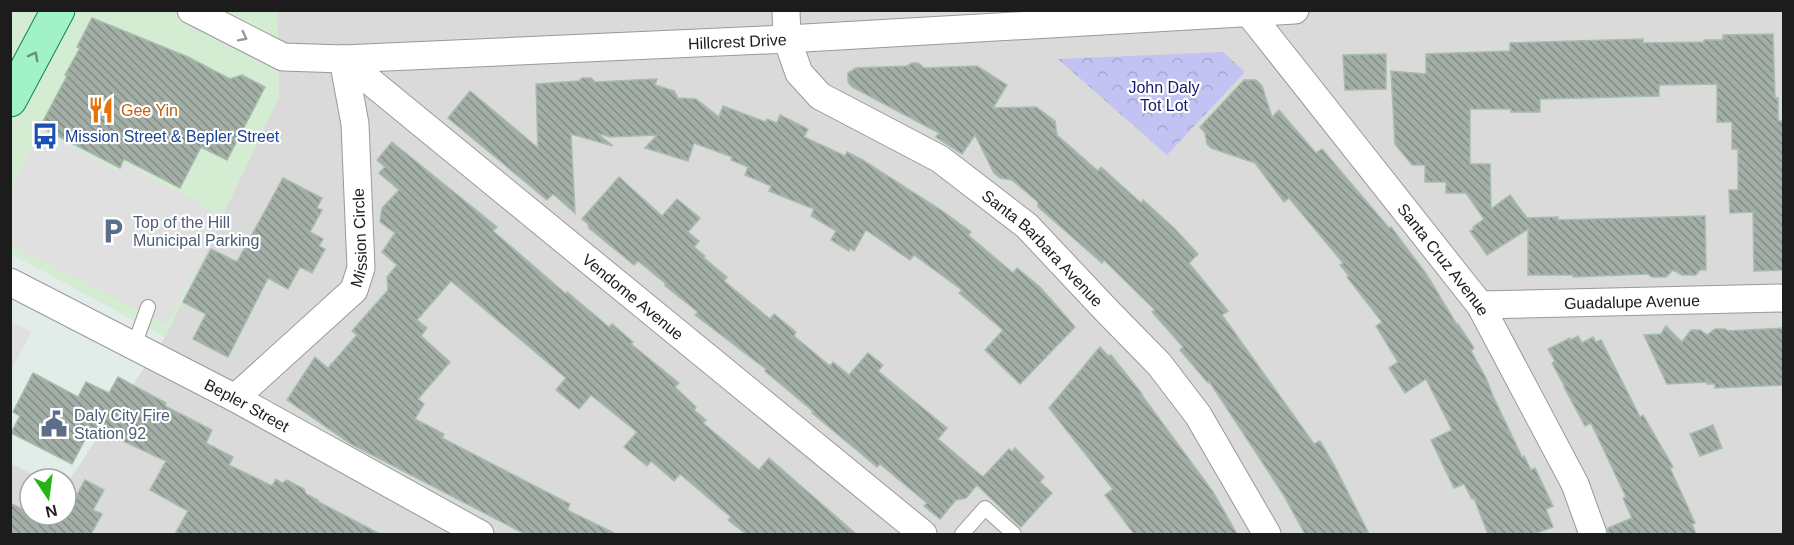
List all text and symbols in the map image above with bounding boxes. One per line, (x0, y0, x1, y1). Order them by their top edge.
one-way arrow (237, 29, 248, 41)
street label: Hillcrest Drive (688, 31, 787, 52)
one-way arrow (27, 51, 38, 62)
park label: John Daly Tot Lot (1128, 79, 1200, 114)
restaurant icon: Gee Yin (86, 95, 116, 125)
place label: Gee Yin (121, 102, 178, 119)
bus stop icon: Mission Street & Bepler Street (30, 121, 60, 151)
place label: Mission Street & Bepler Street (65, 128, 280, 145)
street label: Santa Barbara Avenue (979, 186, 1107, 310)
street label: Mission Circle (347, 188, 370, 289)
street label: Santa Cruz Avenue (1394, 200, 1492, 318)
place label: Top of the Hill Municipal Parking (133, 214, 259, 249)
parking icon: Top of the Hill Municipal Parking (98, 216, 128, 246)
street label: Vendome Avenue (579, 250, 687, 343)
street label: Guadalupe Avenue (1564, 291, 1700, 312)
street label: Bepler Street (202, 375, 293, 435)
place label: Daly City Fire Station 92 (74, 407, 170, 442)
public building icon: Daly City Fire Station 92 (39, 409, 69, 439)
north arrow (18, 467, 78, 527)
text: N (44, 502, 59, 521)

